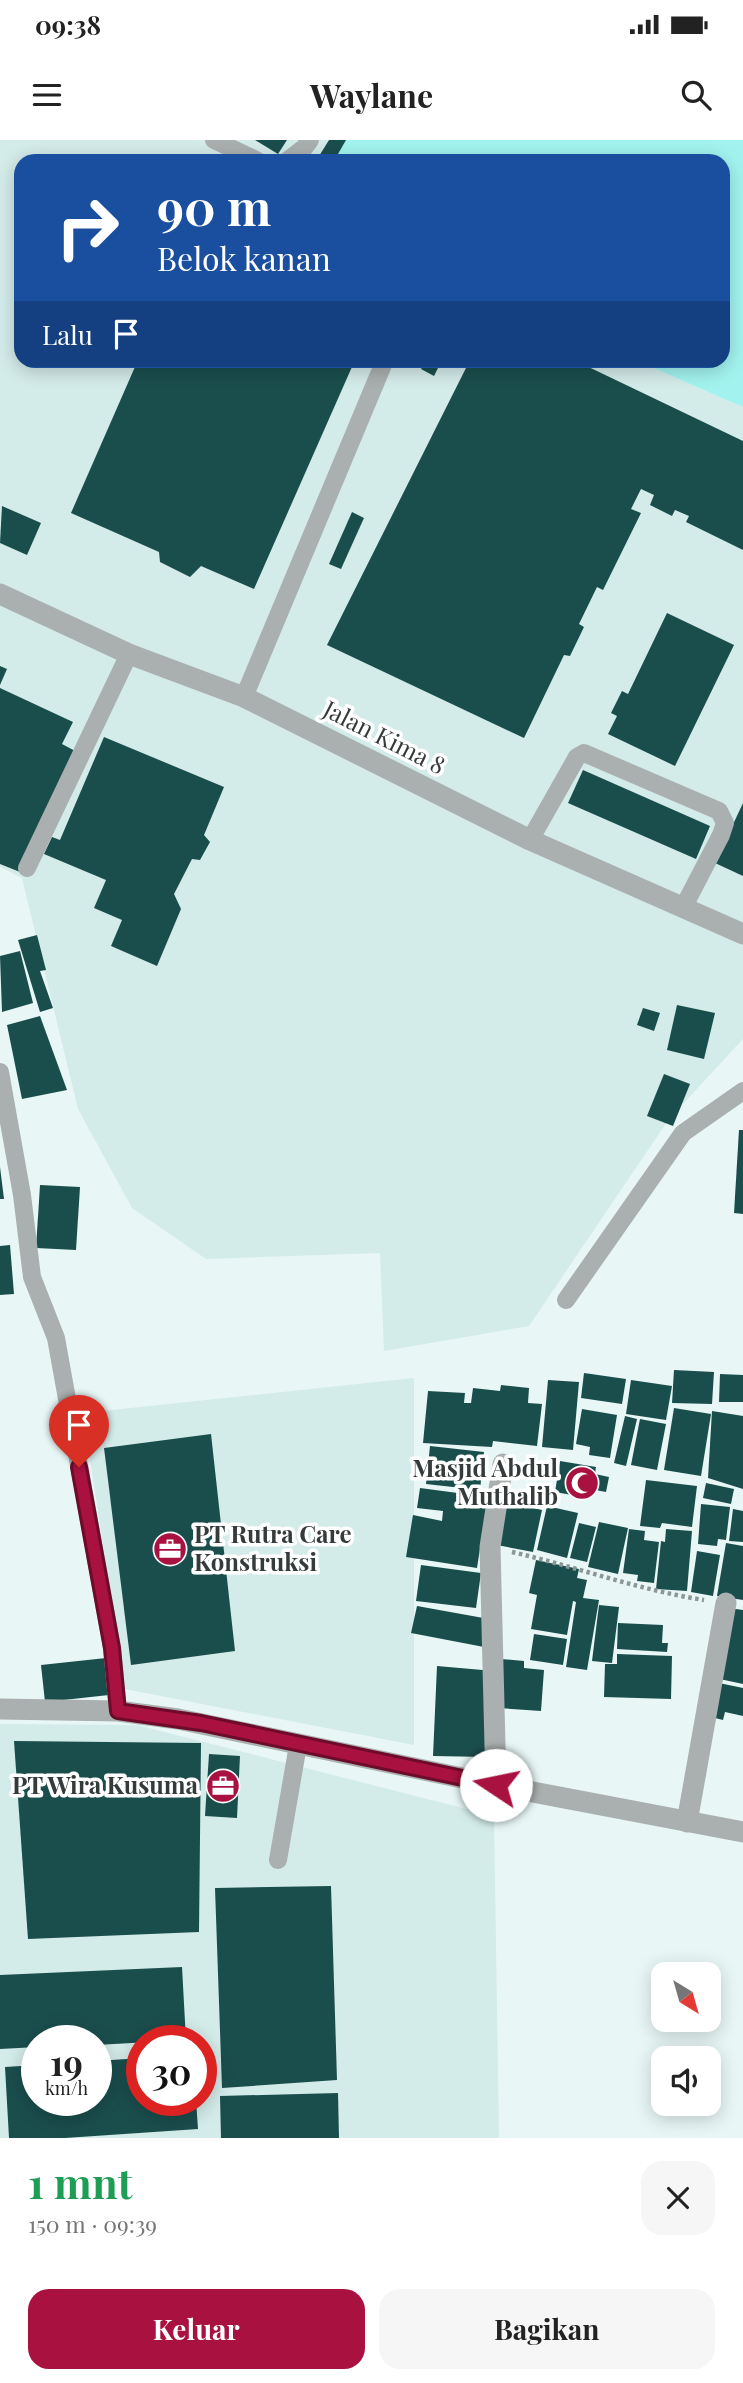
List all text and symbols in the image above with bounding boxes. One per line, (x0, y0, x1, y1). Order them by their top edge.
text: 09:38 (35, 7, 101, 42)
text: Waylane (310, 73, 433, 116)
icon: menu (28, 76, 66, 114)
icon: search (677, 76, 715, 114)
text: 90 m (157, 173, 271, 238)
icon: right (42, 182, 133, 273)
text: Belok kanan (157, 236, 331, 279)
icon: arrive (107, 315, 145, 353)
text: Lalu (42, 317, 93, 352)
street label: Jalan Kima 8 (318, 691, 451, 781)
pin (49, 1395, 109, 1467)
icon: arrive (60, 1406, 98, 1444)
place label: Masjid Abdul Muthalib (412, 1451, 559, 1511)
mosque icon: Masjid Abdul Muthalib (563, 1464, 601, 1502)
place label: PT Rutra Care Konstruksi (194, 1517, 351, 1577)
office icon: PT Rutra Care Konstruksi (151, 1530, 189, 1568)
position arrow (459, 1748, 533, 1822)
office icon: PT Wira Kusuma (204, 1767, 242, 1805)
place label: PT Wira Kusuma (12, 1768, 199, 1800)
north arrow (651, 1962, 721, 2032)
map controls (651, 1962, 721, 2116)
speed limit sign: 30 (126, 2025, 217, 2116)
text: 19 (50, 2038, 83, 2085)
button: sound (651, 2046, 721, 2116)
text: km/h (45, 2076, 88, 2100)
text: 1 mnt (28, 2154, 132, 2210)
button: close (641, 2161, 715, 2235)
text: 150 m · 09:39 (28, 2208, 157, 2239)
button: Keluar (28, 2289, 365, 2369)
button: Bagikan (379, 2289, 715, 2369)

